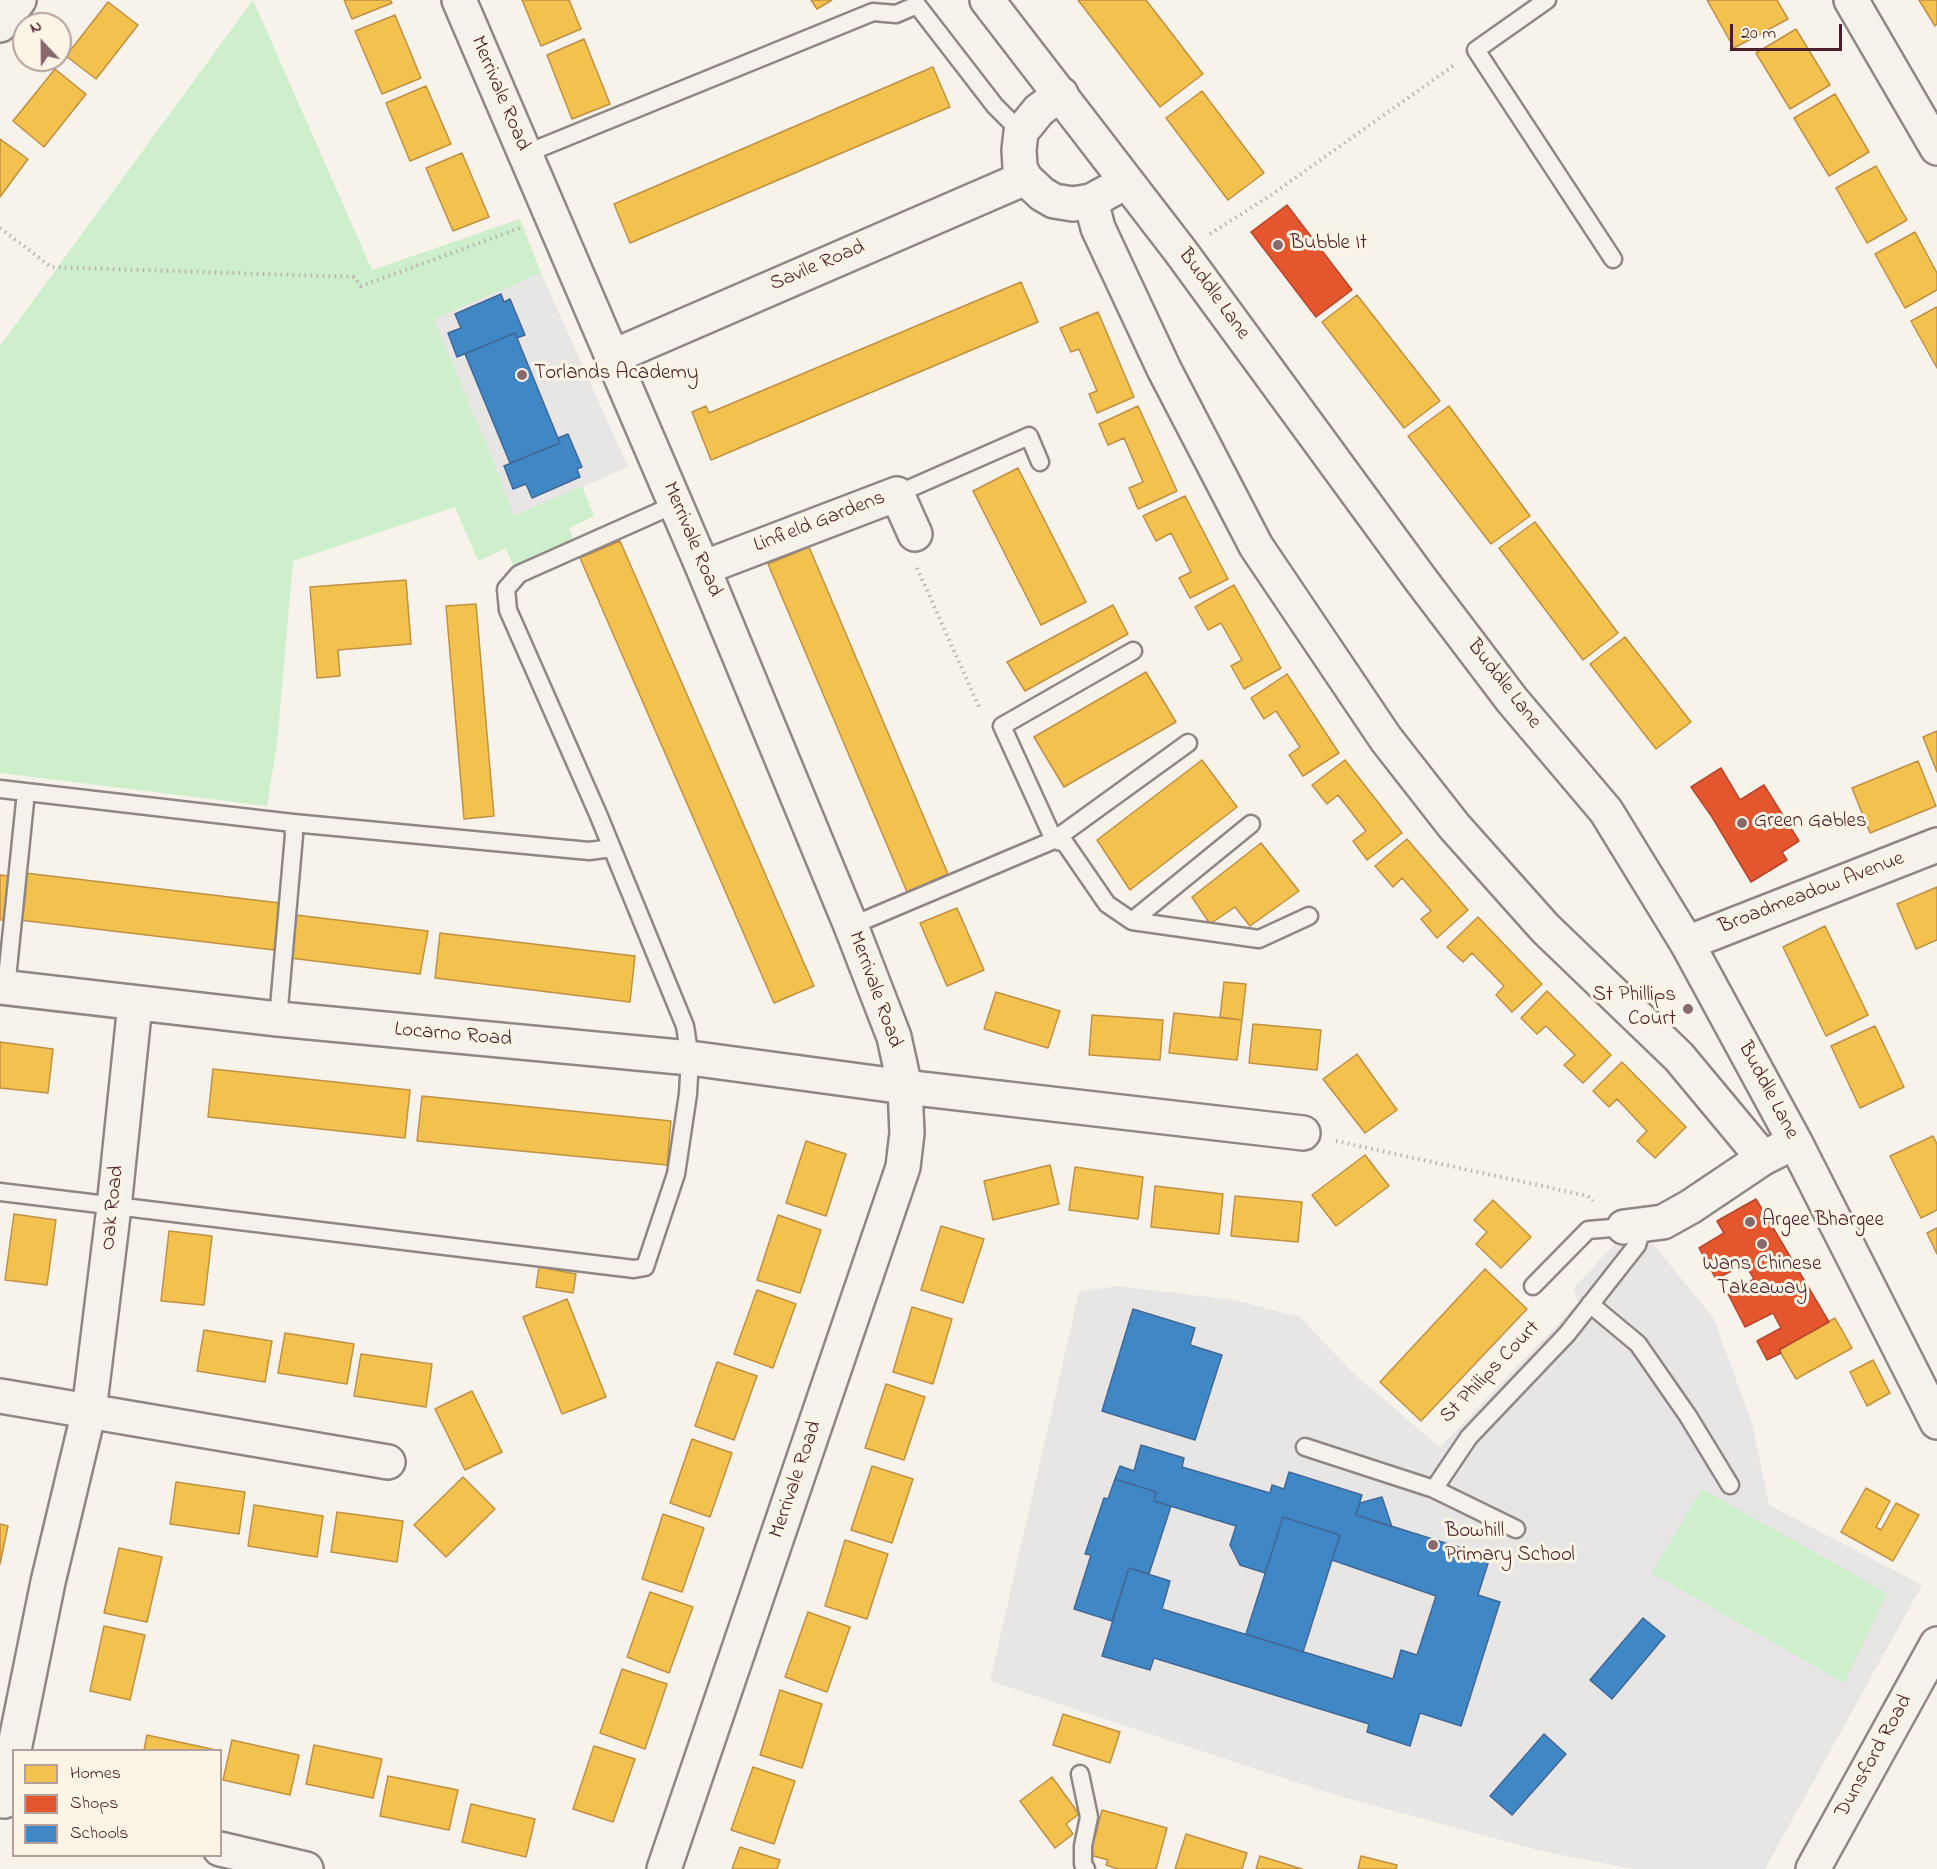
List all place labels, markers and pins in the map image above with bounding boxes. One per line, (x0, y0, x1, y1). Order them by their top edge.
place label: Bubble It (1290, 232, 1367, 258)
marker: Bubble It (1271, 238, 1285, 252)
place label: Torlands Academy (534, 362, 698, 388)
marker: Torlands Academy (515, 368, 529, 382)
place label: Green Gables (1754, 810, 1867, 836)
marker: Green Gables (1735, 816, 1749, 830)
place label: St Phillips Court (1593, 984, 1676, 1034)
marker: St Phillips Court (1681, 1002, 1695, 1016)
place label: Argee Bhargee (1762, 1209, 1884, 1235)
marker: Argee Bhargee (1743, 1215, 1757, 1229)
marker: Wans Chinese Takeaway (1755, 1237, 1769, 1251)
place label: Wans Chinese Takeaway (1702, 1253, 1822, 1303)
place label: Bowhill Primary School (1445, 1520, 1575, 1570)
marker: Bowhill Primary School (1426, 1538, 1440, 1552)

